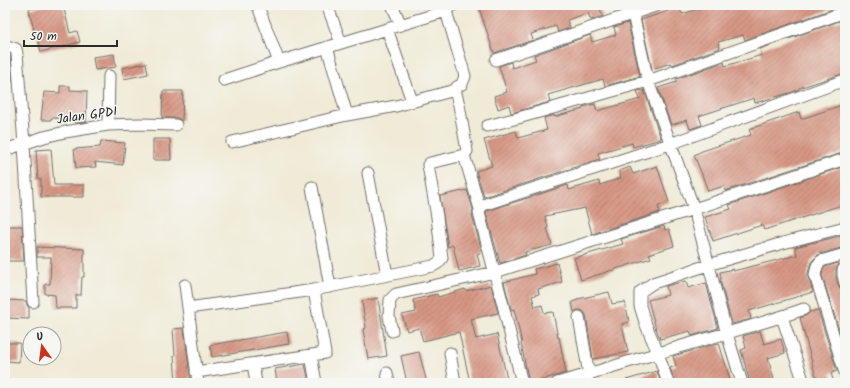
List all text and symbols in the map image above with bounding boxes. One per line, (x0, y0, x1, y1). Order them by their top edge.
scale bar (24, 22, 117, 48)
text: 50 m (30, 27, 57, 46)
street label: Jalan GPDI (55, 101, 119, 131)
north arrow (22, 326, 62, 366)
text: U (34, 328, 46, 347)

